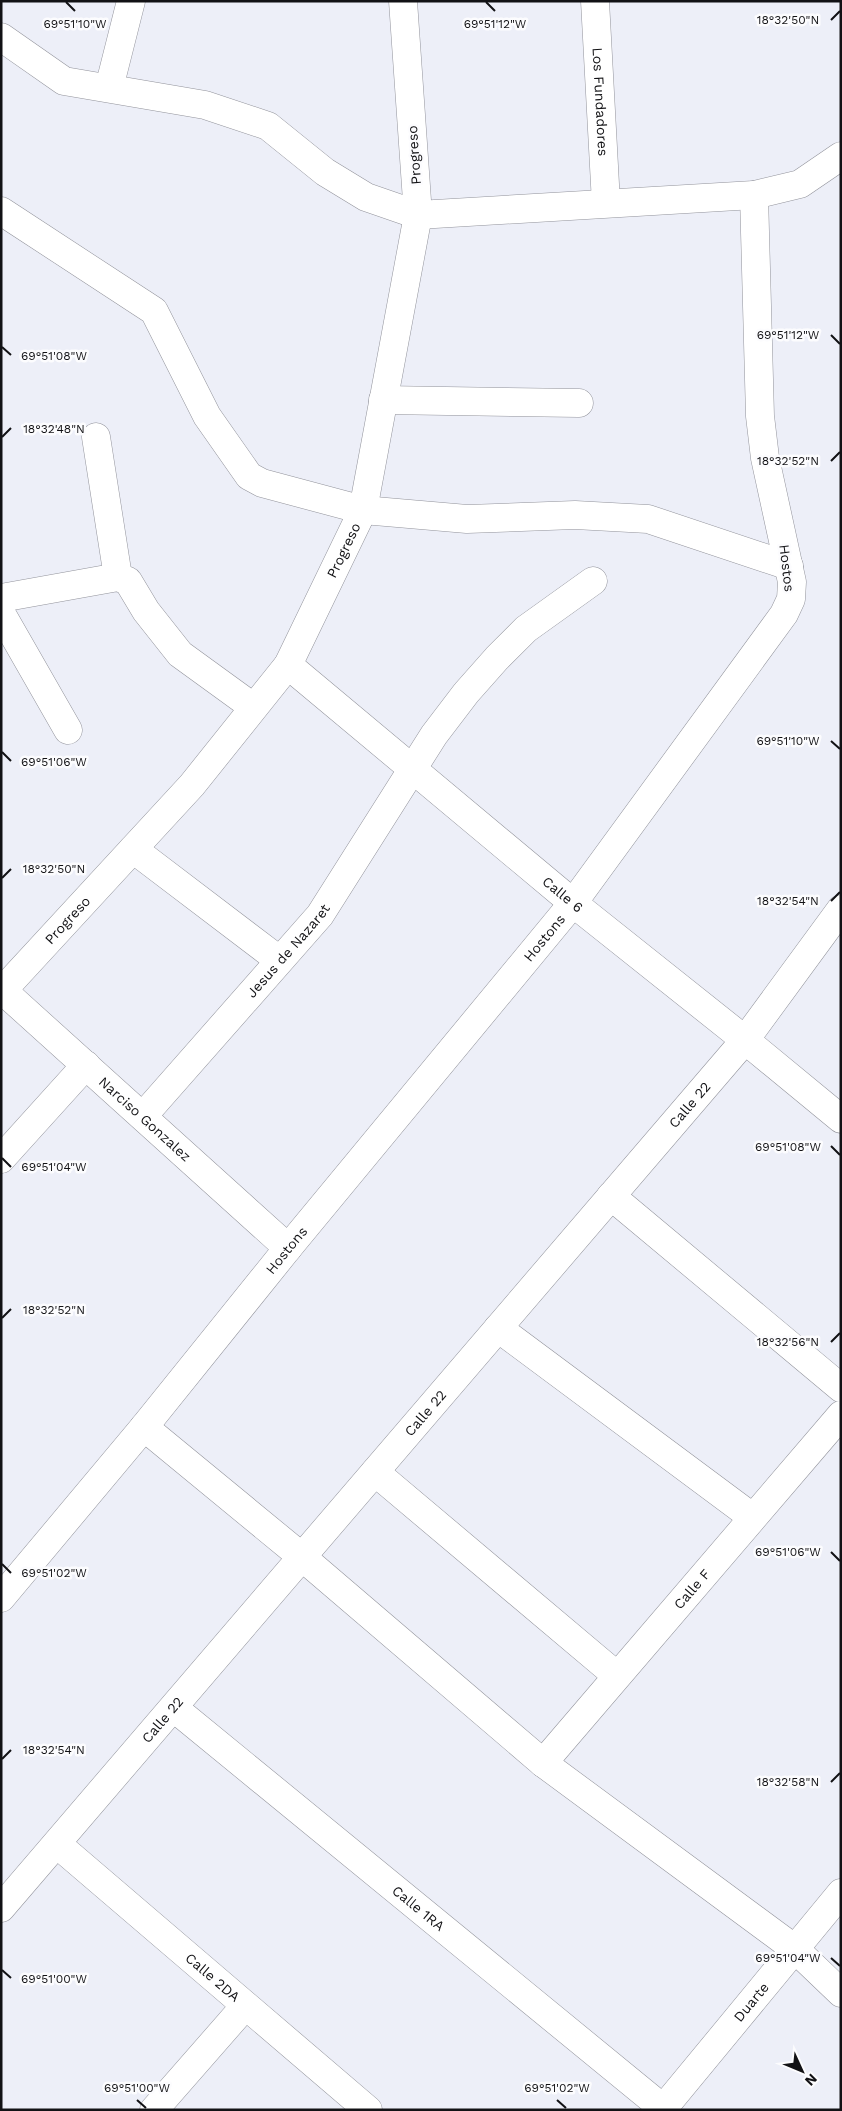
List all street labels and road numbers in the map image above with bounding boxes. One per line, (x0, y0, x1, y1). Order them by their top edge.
street label: Los Fundadores (590, 47, 611, 157)
street label: Progreso (404, 125, 424, 185)
street label: Progreso (323, 520, 364, 580)
street label: Hostos (776, 543, 798, 593)
street label: Calle 6 (539, 873, 586, 916)
street label: Progreso (41, 893, 93, 947)
street label: Jesus de Nazaret (243, 901, 333, 1001)
street label: Hostons (520, 911, 568, 965)
street label: Narciso Gonzalez (96, 1073, 194, 1165)
street label: Calle 22 (665, 1078, 714, 1131)
street label: Hostons (262, 1223, 310, 1277)
street label: Calle 22 (401, 1387, 449, 1439)
street label: Calle F (670, 1566, 713, 1612)
street label: Calle 22 (138, 1693, 186, 1746)
street label: Calle 1RA (389, 1882, 448, 1934)
street label: Calle 2DA (182, 1950, 243, 2005)
street label: Duarte (730, 1979, 772, 2025)

